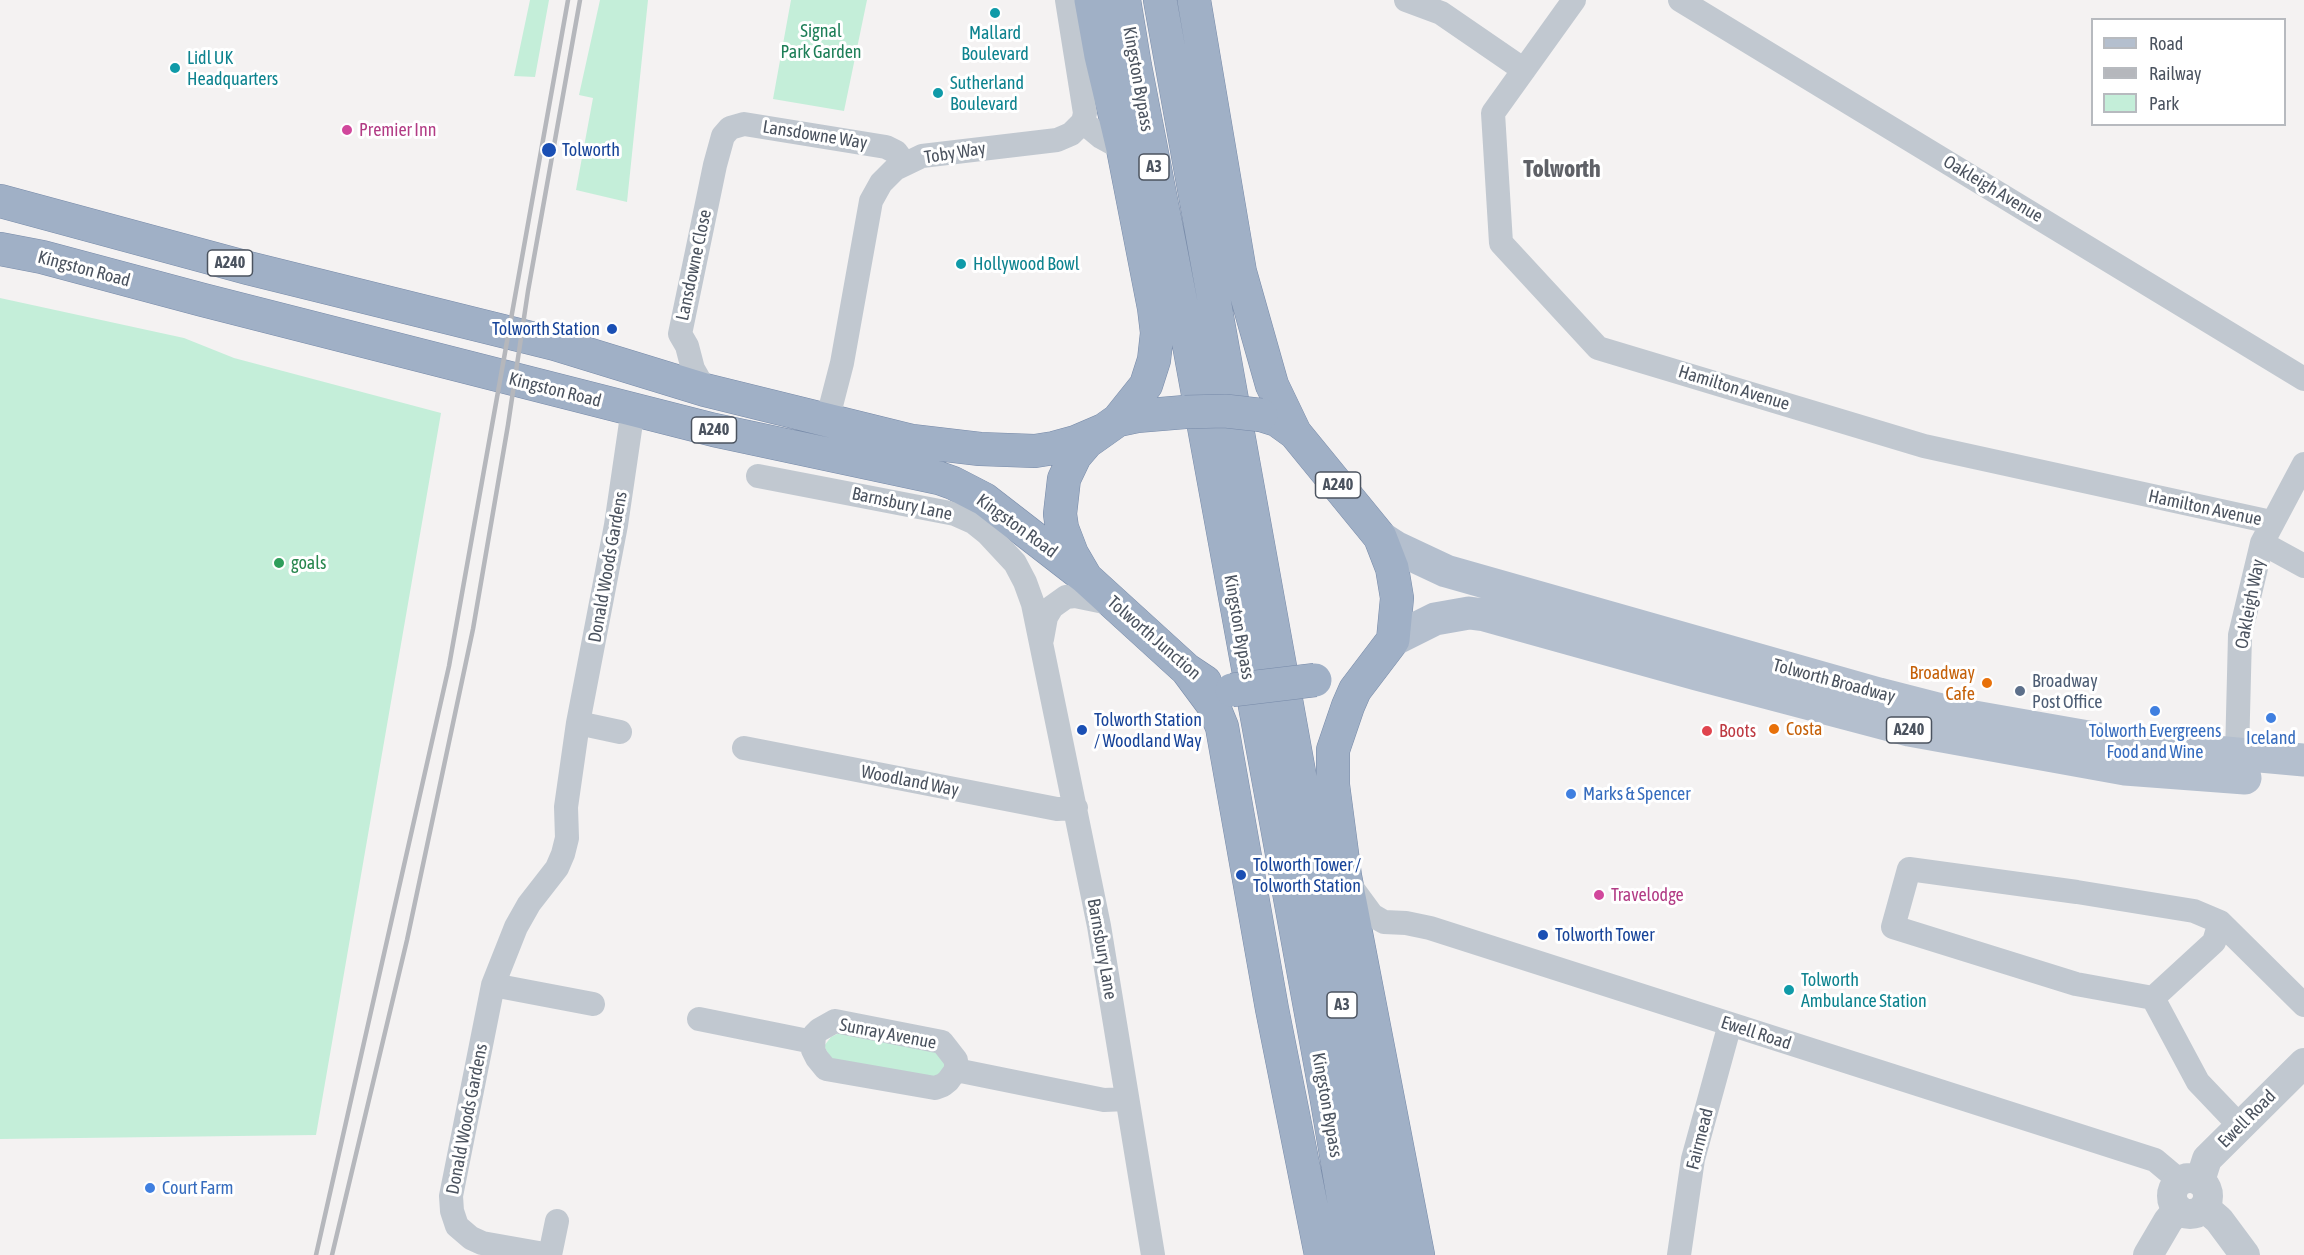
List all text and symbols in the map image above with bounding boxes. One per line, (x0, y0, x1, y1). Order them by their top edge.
marker: Mallard Boulevard (988, 6, 1002, 20)
legend (2091, 18, 2286, 126)
park label: Signal Park Garden (780, 20, 862, 63)
place label: Mallard Boulevard (961, 22, 1029, 64)
street label: Kingston Bypass (1118, 25, 1158, 133)
text: Road (2149, 33, 2183, 54)
place label: Lidl UK Headquarters (187, 47, 278, 90)
marker: Lidl UK Headquarters (168, 61, 182, 75)
text: Railway (2149, 63, 2201, 84)
place label: Sutherland Boulevard (950, 72, 1024, 115)
marker: Sutherland Boulevard (931, 86, 945, 100)
text: Park (2149, 93, 2179, 114)
street label: Lansdowne Way (761, 116, 869, 154)
place label: Premier Inn (359, 119, 436, 141)
marker: Premier Inn (340, 123, 354, 137)
street label: Toby Way (923, 137, 987, 169)
place label: Tolworth (562, 139, 620, 161)
marker: Tolworth (540, 141, 558, 159)
street label: Oakleigh Avenue (1939, 151, 2047, 227)
road number: A3 (1139, 154, 1169, 180)
district label: Tolworth (1523, 155, 1601, 183)
street label: Lansdowne Close (672, 207, 716, 323)
street label: Kingston Road (35, 246, 133, 292)
road number: A240 (208, 250, 252, 276)
place label: Hollywood Bowl (973, 253, 1080, 275)
marker: Hollywood Bowl (954, 257, 968, 271)
place label: Tolworth Station (492, 318, 600, 340)
marker: Tolworth Station (605, 322, 619, 336)
street label: Hamilton Avenue (1676, 361, 1792, 415)
street label: Kingston Road (506, 368, 604, 412)
road number: A240 (692, 417, 736, 443)
road number: A240 (1316, 472, 1360, 498)
street label: Barnsbury Lane (850, 483, 954, 525)
street label: Hamilton Avenue (2146, 485, 2264, 531)
street label: Kingston Road (972, 489, 1062, 563)
street label: Donald Woods Gardens (584, 490, 632, 644)
place label: goals (291, 552, 326, 574)
marker: goals (272, 556, 286, 570)
street label: Oakleigh Way (2231, 557, 2269, 651)
street label: Kingston Bypass (1219, 573, 1259, 681)
street label: Tolworth Junction (1103, 592, 1205, 684)
street label: Tolworth Broadway (1770, 654, 1898, 708)
place label: Broadway Cafe (1909, 662, 1975, 704)
place label: Broadway Post Office (2032, 670, 2102, 712)
marker: Broadway Cafe (1980, 676, 1994, 690)
marker: Broadway Post Office (2013, 684, 2027, 698)
marker: Tolworth Evergreens Food and Wine (2148, 704, 2162, 718)
place label: Tolworth Station / Woodland Way (1094, 709, 1202, 752)
marker: Iceland (2264, 711, 2278, 725)
road number: A240 (1886, 717, 1932, 743)
place label: Costa (1786, 718, 1822, 740)
place label: Boots (1719, 720, 1756, 742)
place label: Tolworth Evergreens Food and Wine (2089, 720, 2221, 762)
marker: Costa (1767, 722, 1781, 736)
marker: Tolworth Station / Woodland Way (1075, 723, 1089, 737)
marker: Boots (1700, 724, 1714, 738)
place label: Iceland (2246, 727, 2296, 749)
street label: Woodland Way (859, 761, 961, 801)
place label: Marks & Spencer (1583, 783, 1690, 805)
marker: Marks & Spencer (1564, 787, 1578, 801)
place label: Tolworth Tower / Tolworth Station (1253, 854, 1361, 896)
marker: Tolworth Tower / Tolworth Station (1234, 868, 1248, 882)
place label: Travelodge (1611, 884, 1684, 906)
marker: Travelodge (1592, 888, 1606, 902)
street label: Barnsbury Lane (1083, 897, 1121, 1001)
place label: Tolworth Tower (1555, 924, 1655, 946)
marker: Tolworth Tower (1536, 928, 1550, 942)
place label: Tolworth Ambulance Station (1801, 969, 1927, 1012)
marker: Tolworth Ambulance Station (1782, 983, 1796, 997)
road number: A3 (1327, 992, 1357, 1018)
street label: Ewell Road (1718, 1011, 1794, 1055)
street label: Sunray Avenue (838, 1014, 938, 1054)
street label: Donald Woods Gardens (442, 1042, 492, 1196)
street label: Kingston Bypass (1307, 1051, 1347, 1159)
street label: Ewell Road (2214, 1086, 2280, 1152)
street label: Fairmead (1682, 1106, 1718, 1172)
place label: Court Farm (162, 1177, 234, 1199)
marker: Court Farm (143, 1181, 157, 1195)

